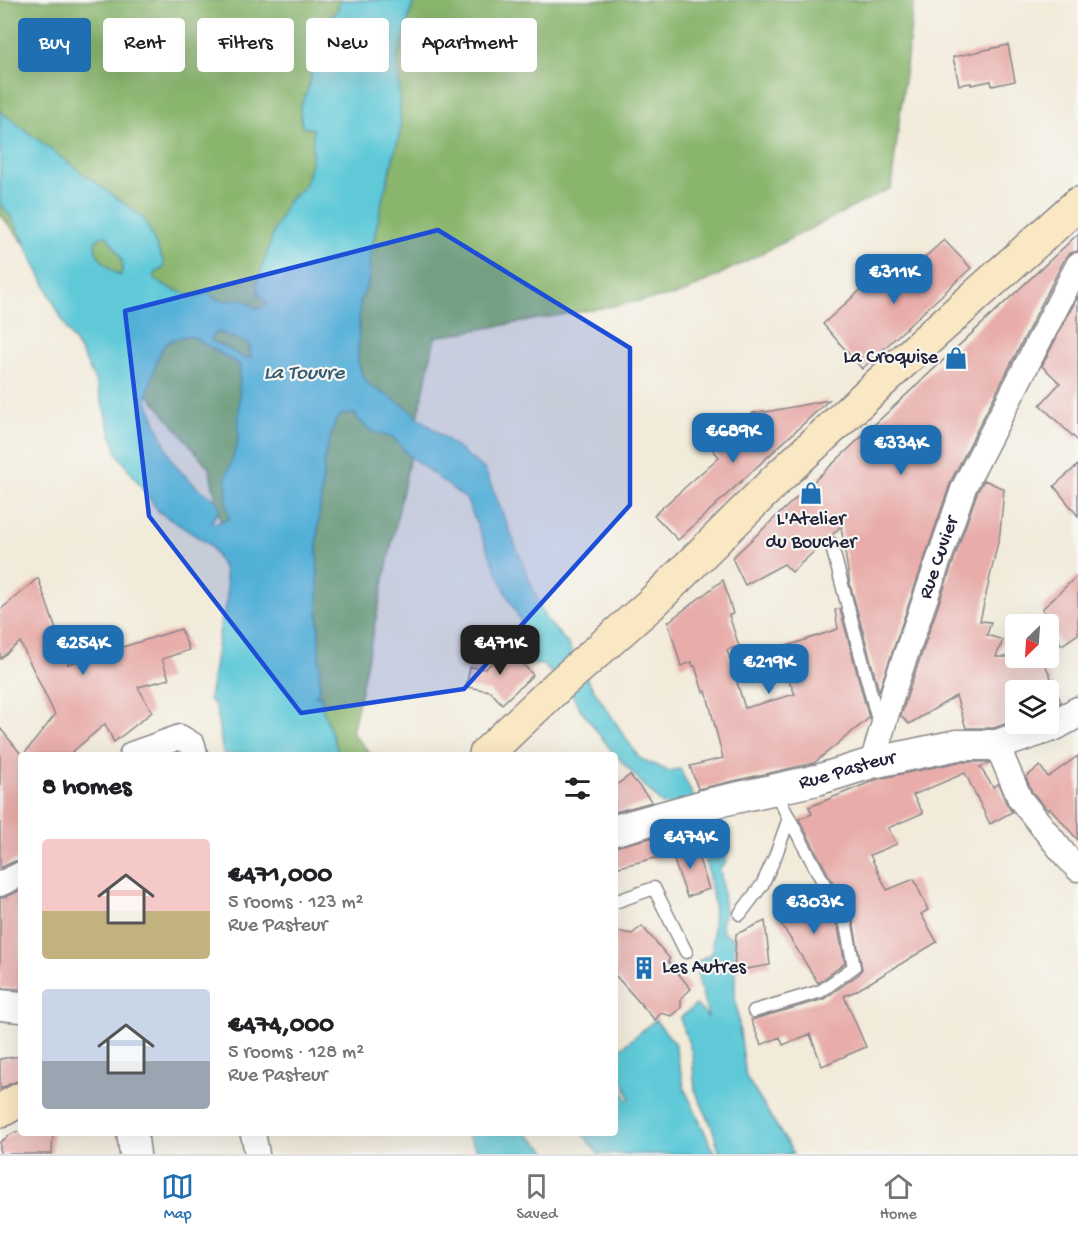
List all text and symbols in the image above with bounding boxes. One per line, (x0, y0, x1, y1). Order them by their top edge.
chip: Buy (18, 18, 91, 72)
chip: Rent (103, 18, 185, 72)
chip: Filters (197, 18, 294, 72)
chip: New (306, 18, 389, 72)
chip: Apartment (401, 18, 537, 72)
pin: €311K (852, 254, 936, 305)
text: €311K (869, 262, 919, 285)
shop icon: La Croquise (943, 345, 969, 371)
place label: La Croquise (843, 347, 939, 370)
water label: La Touvre (264, 362, 345, 387)
pin: €689K (691, 413, 775, 464)
text: €689K (706, 421, 760, 444)
pin: €334K (859, 425, 943, 476)
text: €334K (874, 433, 928, 456)
shop icon: L'Atelier du Boucher (798, 480, 824, 506)
place label: L'Atelier du Boucher (766, 509, 858, 555)
street label: Rue Cuvier (915, 512, 965, 602)
north arrow (1005, 614, 1059, 668)
map controls (1005, 614, 1059, 734)
pin: €254K (41, 625, 125, 676)
pin: €471K (458, 625, 542, 676)
text: €254K (57, 633, 109, 656)
text: €471K (475, 633, 525, 656)
pin: €219K (727, 644, 811, 695)
text: €219K (744, 652, 794, 675)
button: layers (1005, 680, 1059, 734)
street label: Rue Pasteur (797, 746, 900, 795)
icon: filters (561, 772, 594, 805)
text: 8 homes (42, 773, 131, 804)
pin: €474K (648, 819, 732, 870)
text: €474K (664, 827, 716, 850)
text: €471,000 (228, 861, 332, 892)
icon: home (90, 863, 162, 935)
pin: €303K (772, 884, 856, 935)
text: 5 rooms · 123 m² (228, 892, 364, 915)
text: €303K (786, 892, 842, 915)
text: Rue Pasteur (228, 915, 327, 938)
building icon: Les Autres (631, 955, 657, 981)
place label: Les Autres (662, 957, 746, 980)
text: €474,000 (228, 1011, 334, 1042)
icon: home (90, 1013, 162, 1085)
text: 5 rooms · 128 m² (228, 1042, 364, 1065)
text: Rue Pasteur (228, 1065, 327, 1088)
tab: Map (161, 1170, 194, 1225)
tab: Saved (516, 1170, 557, 1225)
tab: Home (880, 1170, 917, 1225)

